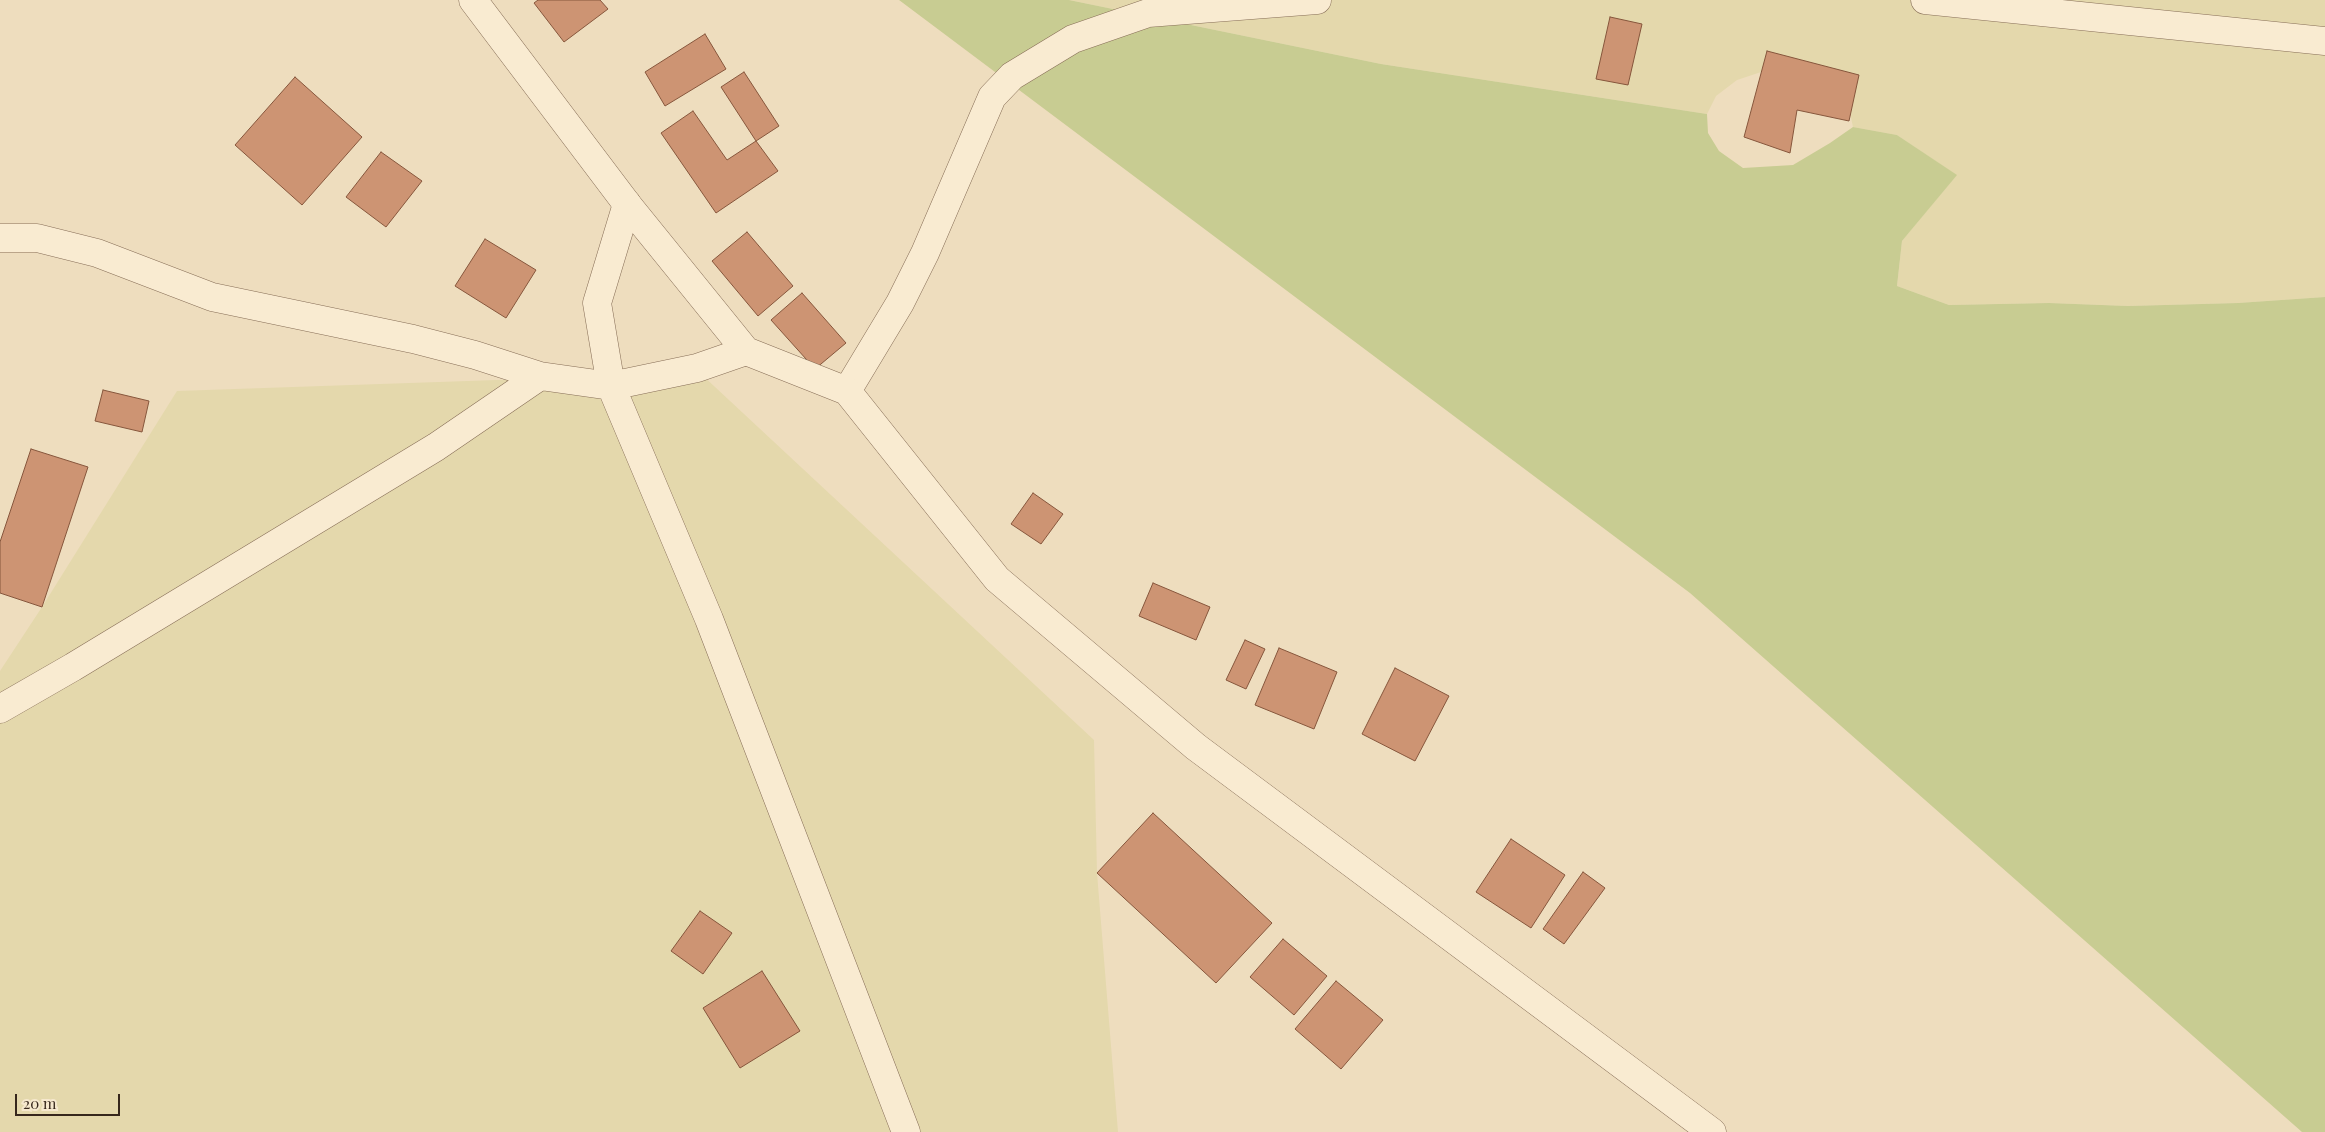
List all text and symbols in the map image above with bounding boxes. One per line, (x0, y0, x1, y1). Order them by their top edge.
scale bar (18, 1084, 122, 1116)
text: 20 m (23, 1093, 56, 1113)

